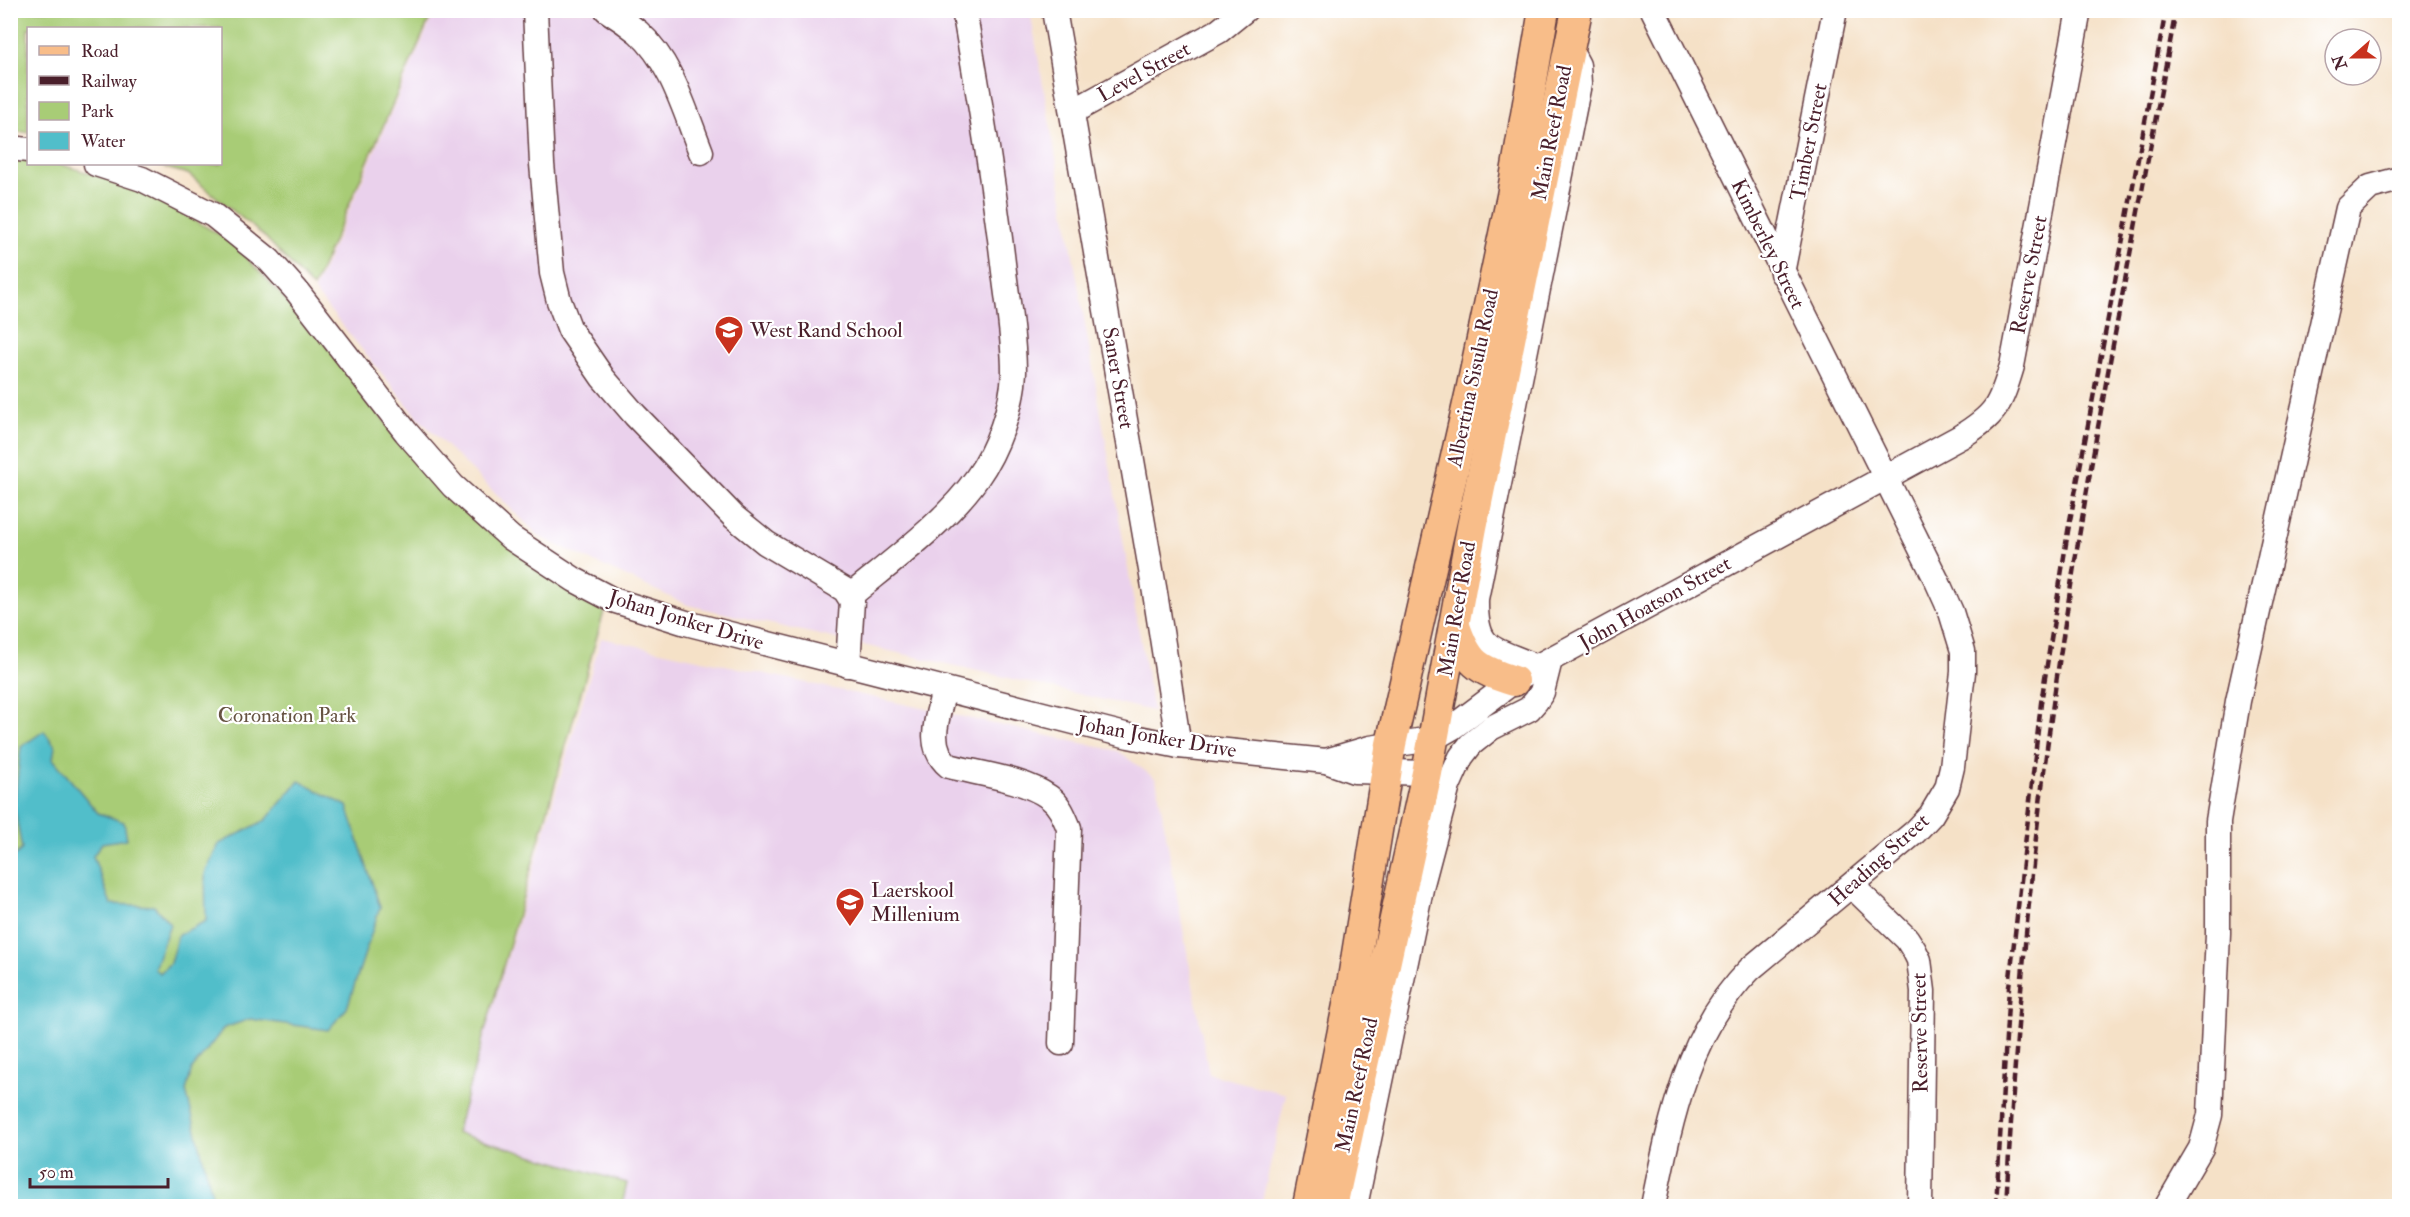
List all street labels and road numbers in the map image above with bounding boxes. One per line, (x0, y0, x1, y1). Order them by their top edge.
street label: Level Street (1093, 35, 1195, 109)
street label: Main Reef Road (1526, 62, 1578, 203)
street label: Timber Street (1784, 81, 1834, 203)
street label: Kimberley Street (1725, 174, 1811, 314)
street label: Reserve Street (2004, 213, 2054, 337)
street label: Albertina Sisulu Road (1441, 286, 1505, 471)
street label: Saner Street (1096, 325, 1140, 431)
street label: Main Reef Road (1432, 538, 1482, 679)
street label: John Hoatson Street (1573, 550, 1736, 657)
street label: Johan Jonker Drive (604, 583, 767, 656)
street label: Johan Jonker Drive (1074, 710, 1239, 764)
street label: Heading Street (1823, 808, 1935, 912)
street label: Reserve Street (1905, 972, 1935, 1093)
street label: Main Reef Road (1330, 1014, 1385, 1155)

